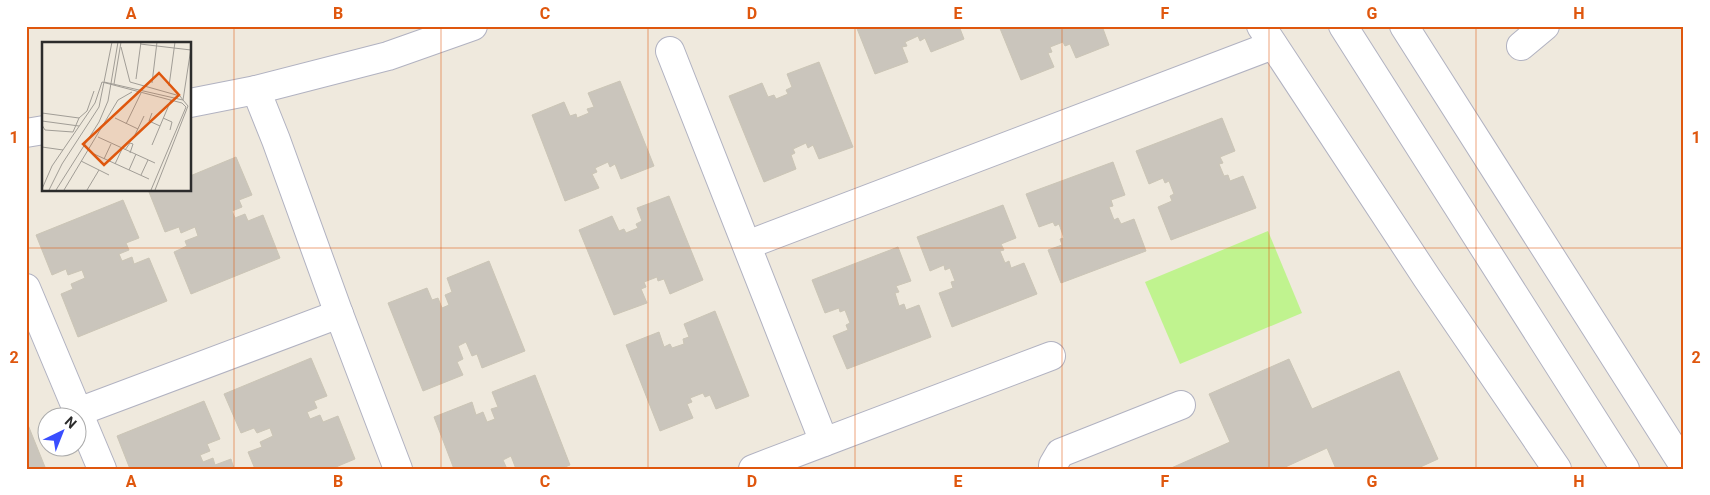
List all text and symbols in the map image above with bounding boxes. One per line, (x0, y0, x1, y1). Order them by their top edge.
text: A (126, 4, 137, 23)
text: B (333, 4, 343, 23)
text: C (540, 4, 550, 23)
text: D (747, 4, 757, 23)
text: E (954, 4, 963, 23)
text: F (1161, 4, 1170, 23)
text: G (1367, 4, 1378, 23)
text: H (1573, 4, 1585, 23)
inset map (42, 42, 191, 191)
text: 1 (9, 128, 19, 147)
text: 1 (1691, 128, 1701, 147)
text: 2 (9, 348, 19, 367)
text: 2 (1691, 348, 1701, 367)
north arrow (38, 408, 88, 458)
text: N (62, 413, 80, 432)
text: A (126, 472, 137, 491)
text: B (333, 472, 343, 491)
text: C (540, 472, 550, 491)
text: D (747, 472, 757, 491)
text: E (954, 472, 963, 491)
text: F (1161, 472, 1170, 491)
text: G (1367, 472, 1378, 491)
text: H (1573, 472, 1585, 491)

